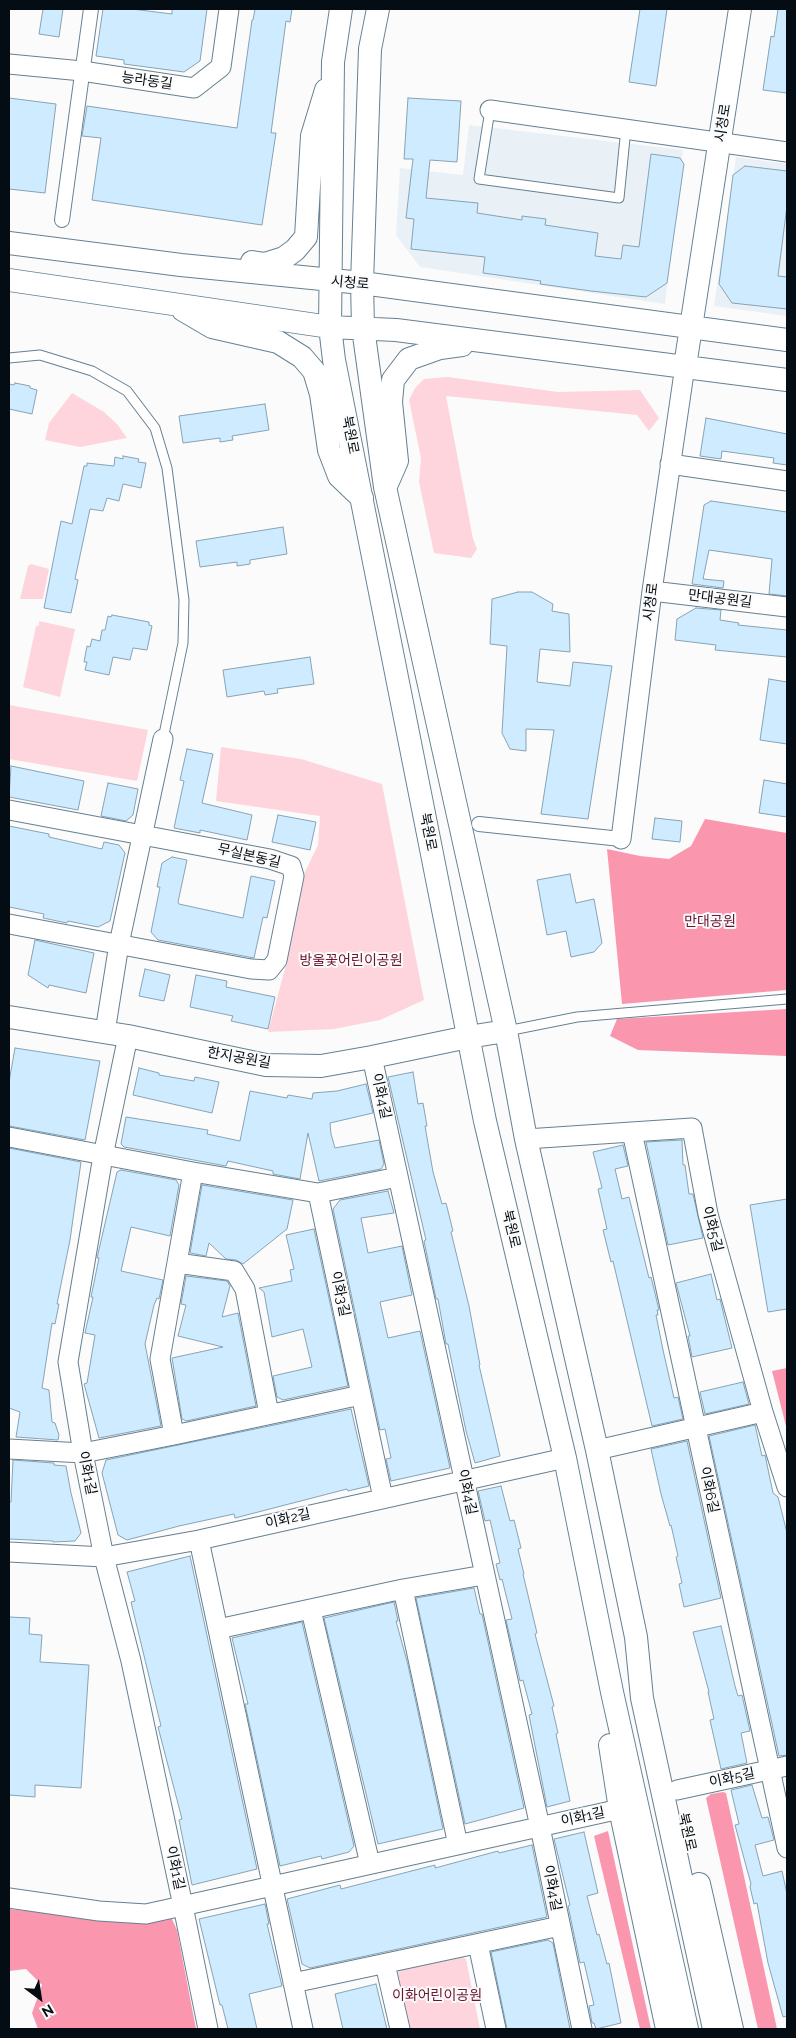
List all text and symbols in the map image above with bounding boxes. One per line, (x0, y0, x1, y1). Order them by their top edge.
street label: 능라동길 (120, 69, 174, 93)
street label: 시청로 (712, 103, 734, 143)
street label: 시청로 (330, 273, 370, 293)
street label: 북원로 (338, 414, 362, 456)
street label: 시청로 (640, 582, 662, 622)
street label: 만대공원길 (687, 587, 753, 611)
street label: 북원로 (416, 811, 440, 853)
street label: 무실본동길 (216, 841, 282, 871)
park label: 만대공원 (684, 914, 736, 930)
park label: 방울꽃어린이공원 (299, 953, 403, 969)
street label: 한지공원길 (206, 1044, 272, 1072)
street label: 이화4길 (368, 1072, 394, 1120)
street label: 이화5길 (698, 1205, 726, 1253)
street label: 북원로 (498, 1208, 524, 1250)
street label: 이화3길 (327, 1270, 353, 1318)
street label: 이화1길 (74, 1449, 100, 1497)
street label: 이화6길 (696, 1465, 722, 1515)
street label: 이화4길 (454, 1468, 480, 1516)
street label: 이화2길 (264, 1506, 312, 1532)
street label: 이화5길 (708, 1765, 756, 1791)
street label: 이화1길 (559, 1804, 607, 1830)
street label: 북원로 (674, 1811, 700, 1853)
street label: 이화1길 (162, 1844, 188, 1892)
street label: 이화4길 (539, 1864, 565, 1912)
north arrow (15, 1973, 65, 2023)
park label: 이화어린이공원 (392, 1988, 482, 2004)
text: N (39, 2001, 56, 2020)

